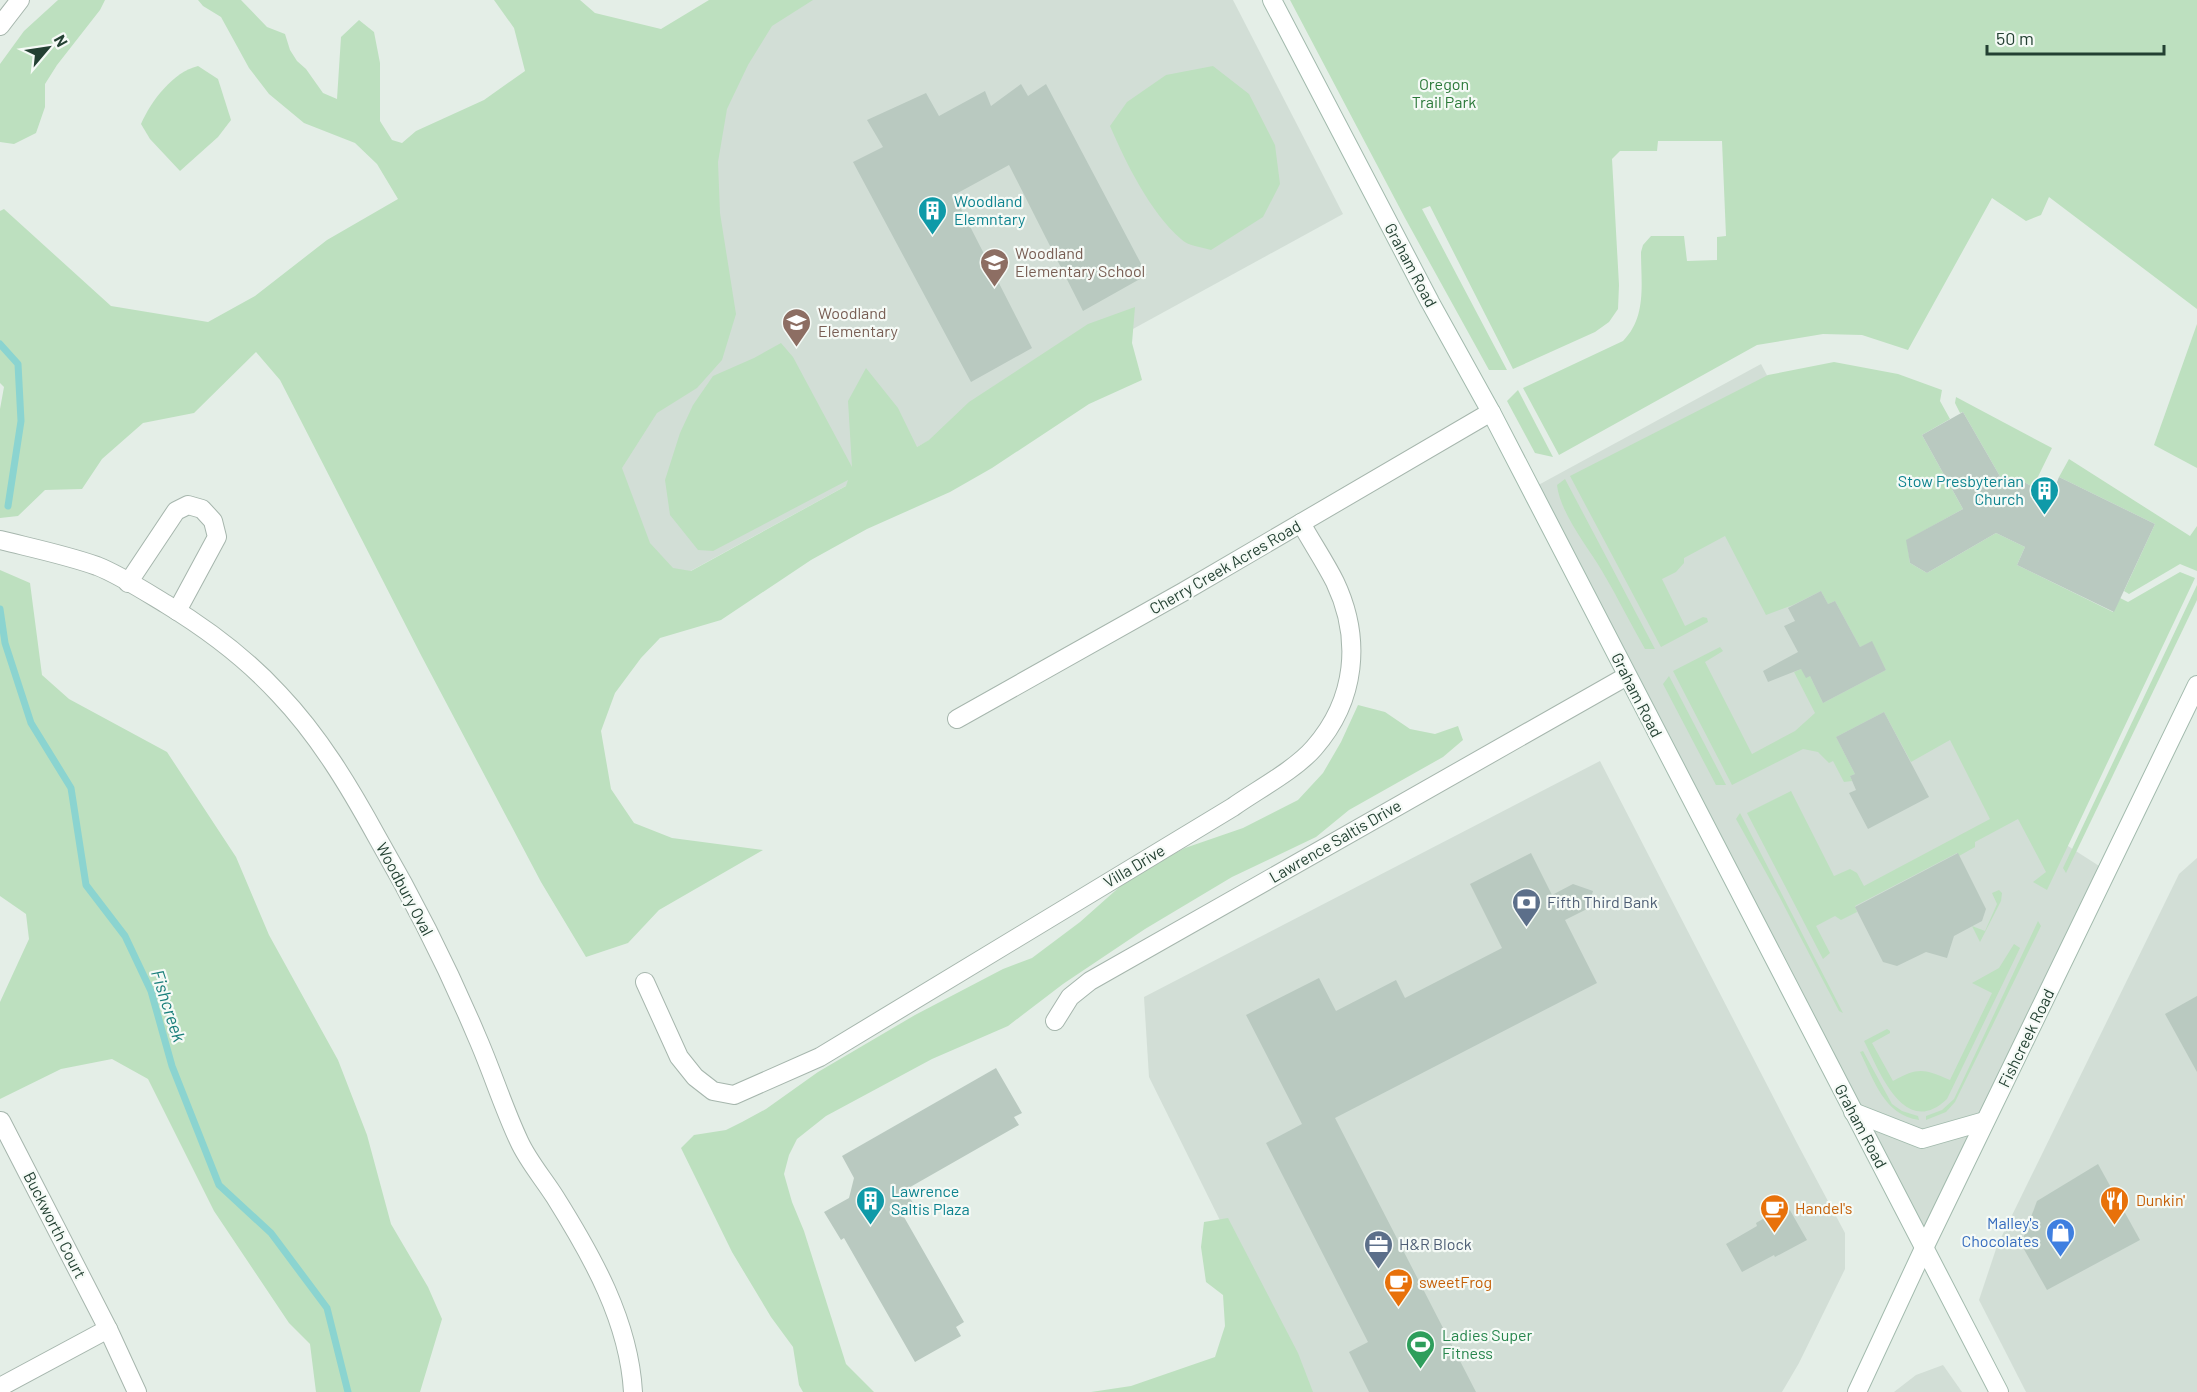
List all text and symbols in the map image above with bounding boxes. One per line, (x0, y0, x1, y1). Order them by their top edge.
north arrow (18, 18, 78, 78)
scale bar (1987, 18, 2164, 56)
text: 50 m (1996, 27, 2034, 49)
text: N (51, 31, 72, 50)
park label: Oregon Trail Park (1412, 74, 1476, 111)
place label: Woodland Elemntary (954, 191, 1026, 228)
building icon: Woodland Elemntary (917, 194, 949, 236)
street label: Graham Road (1381, 220, 1442, 310)
place label: Woodland Elementary School (1015, 243, 1145, 280)
school or university icon: Woodland Elementary School (978, 246, 1010, 288)
place label: Woodland Elementary (818, 303, 898, 340)
school or university icon: Woodland Elementary (781, 306, 813, 348)
place label: Stow Presbyterian Church (1898, 471, 2024, 508)
building icon: Stow Presbyterian Church (2029, 474, 2061, 516)
street label: Cherry Creek Acres Road (1146, 515, 1304, 618)
street label: Graham Road (1608, 649, 1667, 740)
street label: Lawrence Saltis Drive (1265, 795, 1404, 886)
street label: Woodbury Oval (373, 839, 438, 939)
street label: Villa Drive (1100, 840, 1168, 891)
bank icon: Fifth Third Bank (1510, 886, 1542, 928)
place label: Fifth Third Bank (1547, 892, 1658, 911)
water label: Fishcreek (147, 967, 191, 1045)
street label: Fishcreek Road (1994, 985, 2058, 1090)
street label: Graham Road (1831, 1081, 1892, 1171)
street label: Buckworth Court (20, 1168, 91, 1281)
place label: Lawrence Saltis Plaza (891, 1181, 970, 1218)
building icon: Lawrence Saltis Plaza (854, 1184, 886, 1226)
restaurant icon: Dunkin' (2099, 1184, 2131, 1226)
place label: Dunkin' (2136, 1190, 2185, 1209)
cafe icon: Handel's (1758, 1192, 1790, 1234)
place label: Handel's (1795, 1198, 1852, 1217)
place label: Malley's Chocolates (1962, 1213, 2039, 1250)
shop icon: Malley's Chocolates (2044, 1216, 2076, 1258)
office icon: H&R Block (1362, 1228, 1394, 1270)
place label: H&R Block (1399, 1234, 1472, 1253)
cafe icon: sweetFrog (1382, 1266, 1414, 1308)
place label: sweetFrog (1419, 1272, 1492, 1291)
place label: Ladies Super Fitness (1442, 1325, 1533, 1362)
sports icon: Ladies Super Fitness (1405, 1328, 1437, 1370)

